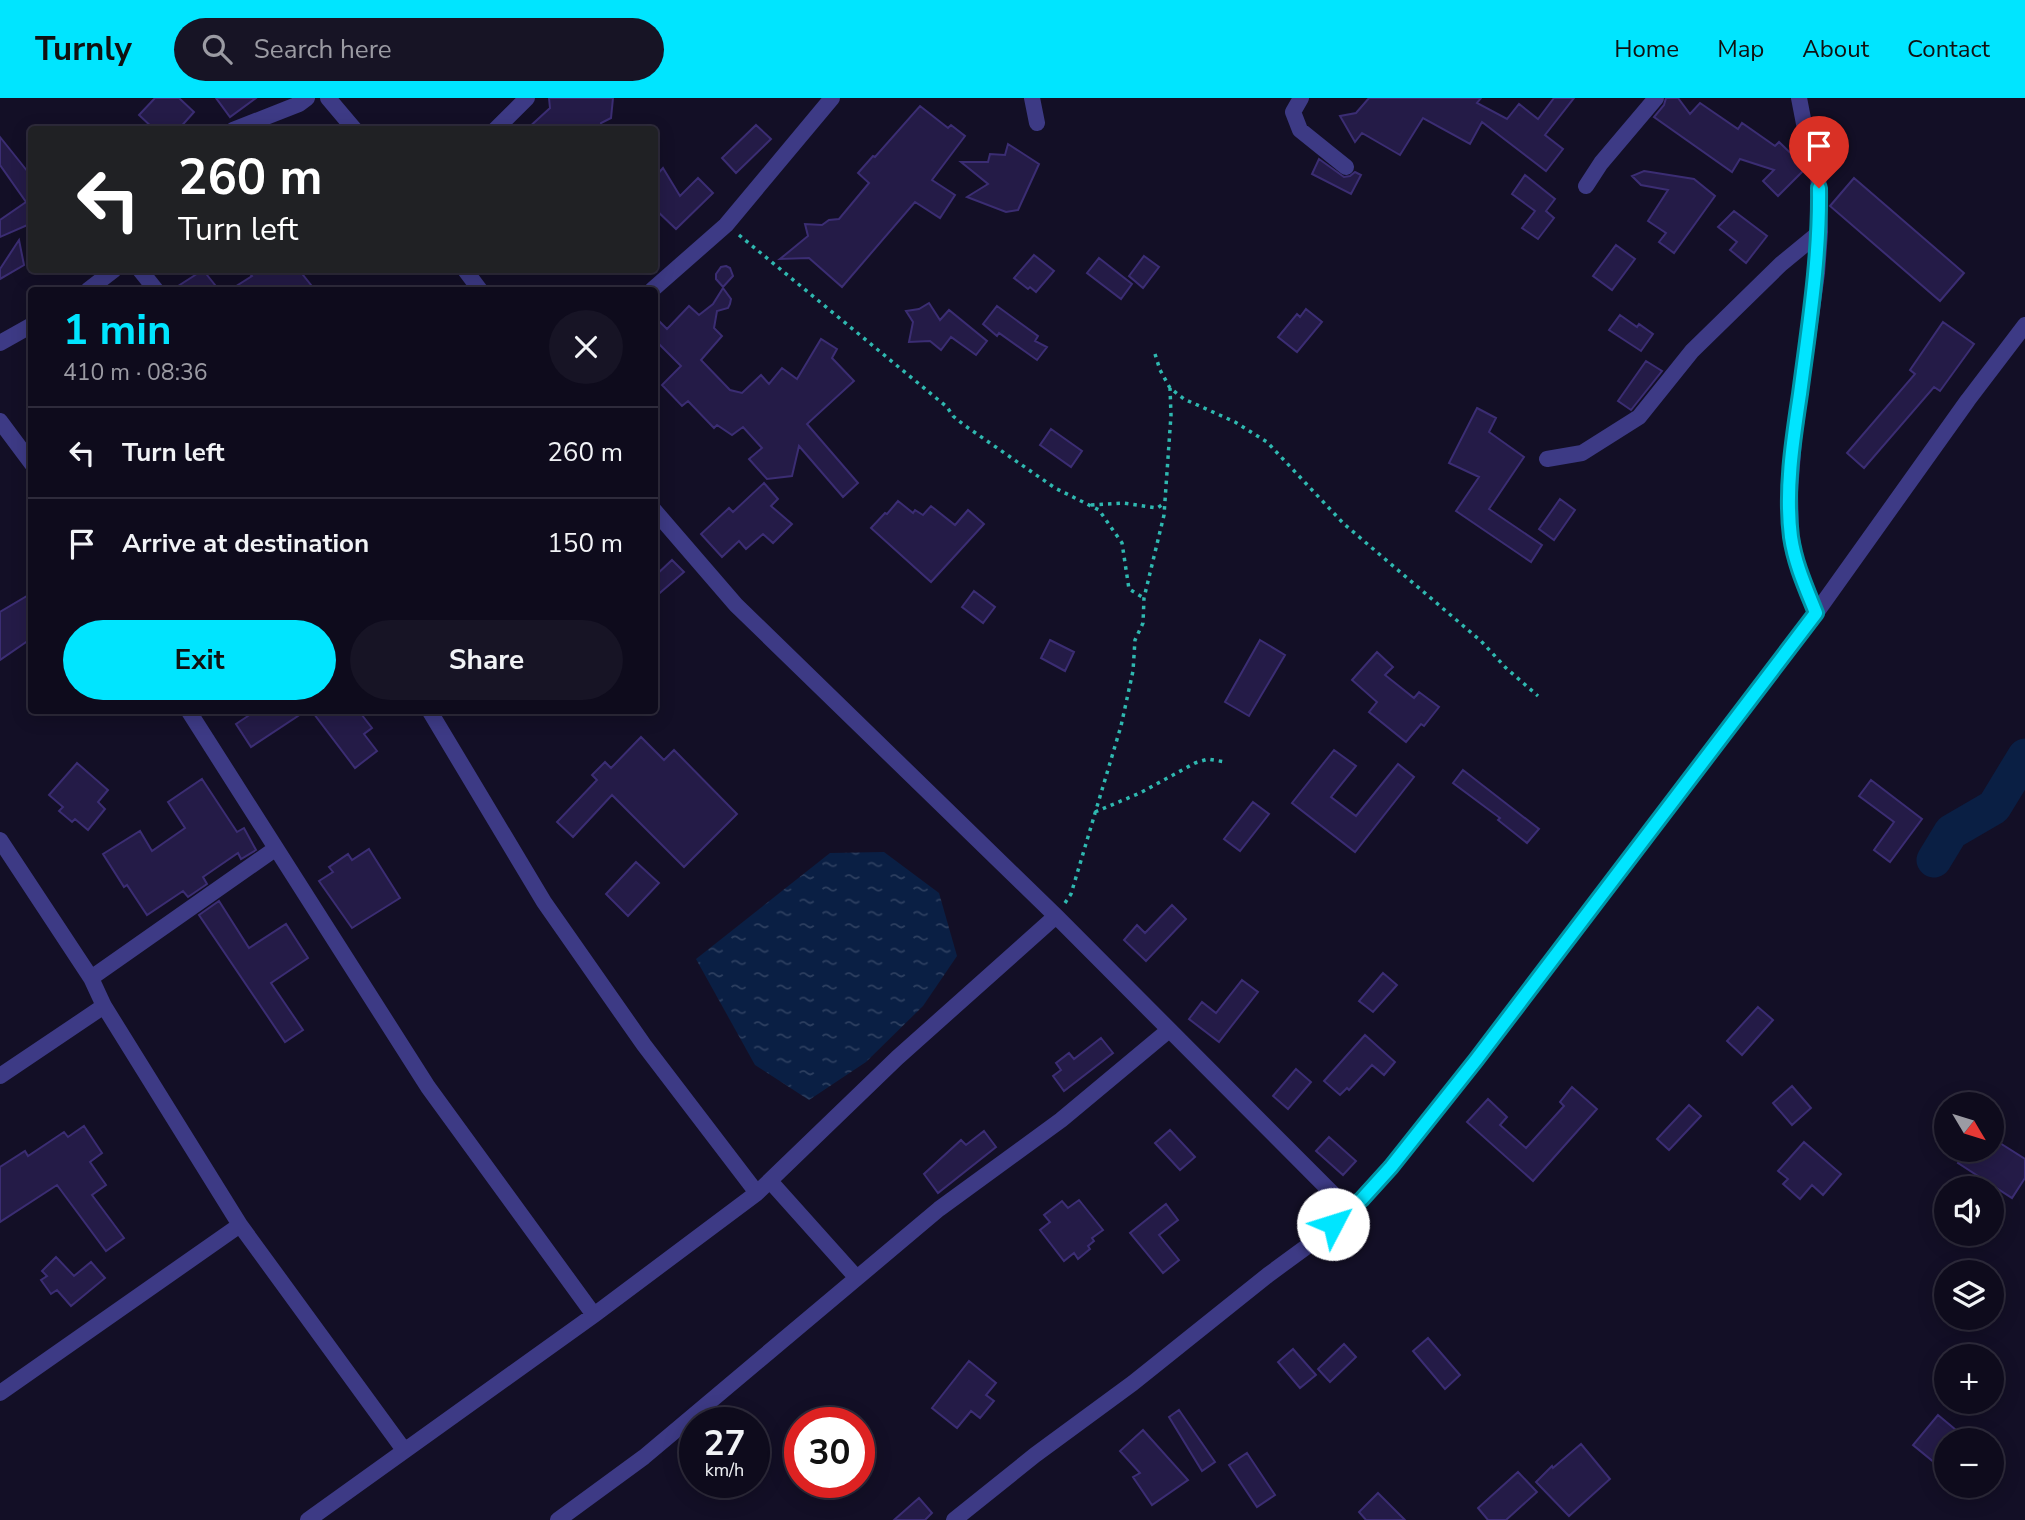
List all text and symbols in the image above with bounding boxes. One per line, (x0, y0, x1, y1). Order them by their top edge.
search box (174, 18, 664, 81)
text: Turnly (35, 27, 132, 72)
icon: search (198, 30, 236, 68)
text: Search here (254, 32, 392, 67)
text: Home (1614, 33, 1679, 65)
text: Map (1717, 33, 1764, 65)
text: About (1802, 33, 1869, 65)
text: Contact (1907, 33, 1990, 65)
pin (1789, 116, 1849, 188)
icon: arrive (1800, 127, 1838, 165)
text: 260 m (178, 144, 322, 211)
icon: left (63, 154, 154, 245)
text: Turn left (178, 208, 298, 251)
text: 1 min (63, 302, 172, 359)
button: close (549, 310, 623, 384)
text: 410 m · 08:36 (63, 357, 208, 388)
icon: left (63, 434, 101, 472)
text: Turn left (122, 435, 225, 470)
text: 260 m (547, 435, 623, 470)
icon: arrive (63, 525, 101, 563)
text: Arrive at destination (122, 526, 369, 561)
text: 150 m (547, 526, 623, 561)
button: Exit (63, 620, 336, 700)
button: Share (350, 620, 623, 700)
north arrow (1934, 1092, 2004, 1162)
map controls (1934, 1092, 2004, 1498)
button: sound (1934, 1176, 2004, 1246)
position arrow (1296, 1187, 1370, 1261)
button: layers (1934, 1260, 2004, 1330)
button: + (1934, 1344, 2004, 1414)
speed limit sign: 30 (784, 1407, 875, 1498)
text: 27 (703, 1420, 746, 1467)
button: − (1934, 1428, 2004, 1498)
text: km/h (705, 1458, 744, 1482)

